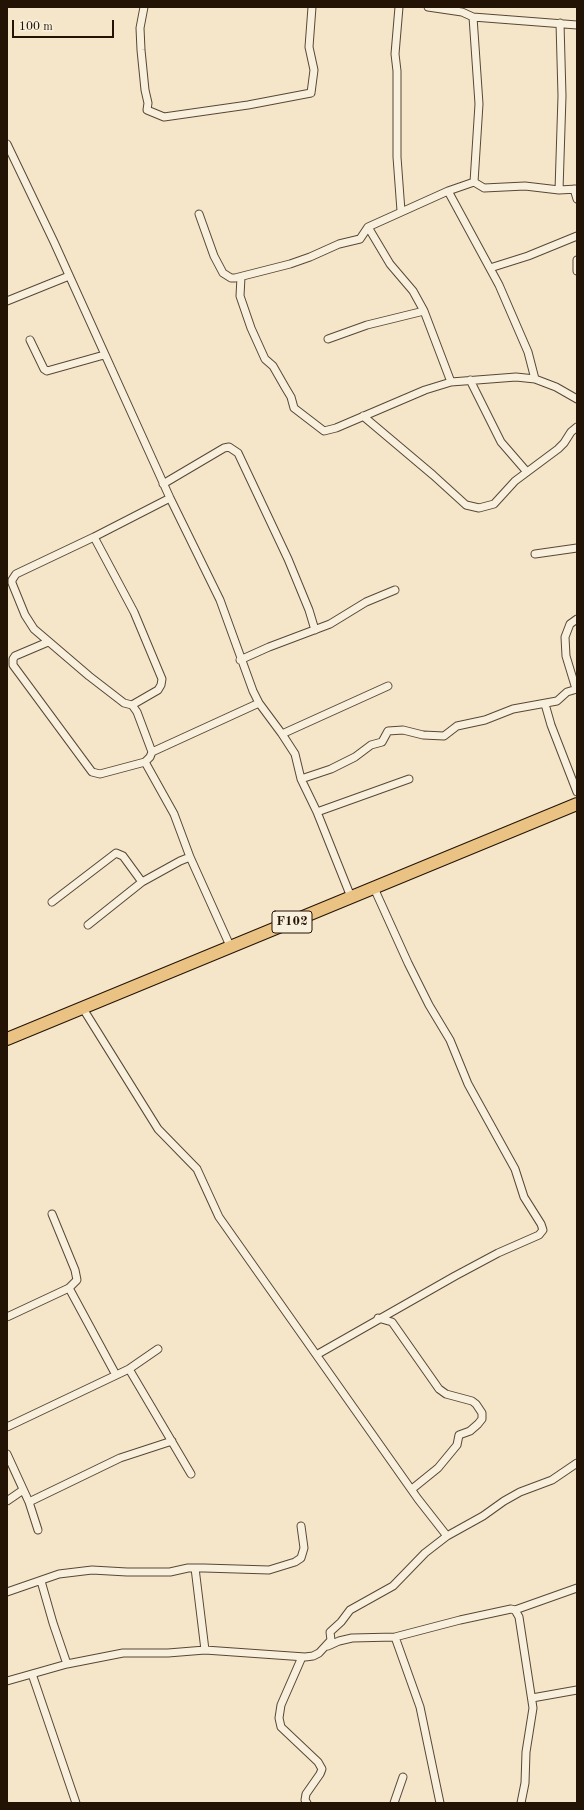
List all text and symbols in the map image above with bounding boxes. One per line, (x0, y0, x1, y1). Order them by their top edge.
scale bar (14, 12, 116, 38)
text: 100 m (19, 21, 53, 33)
road number: F102 (272, 911, 312, 933)

